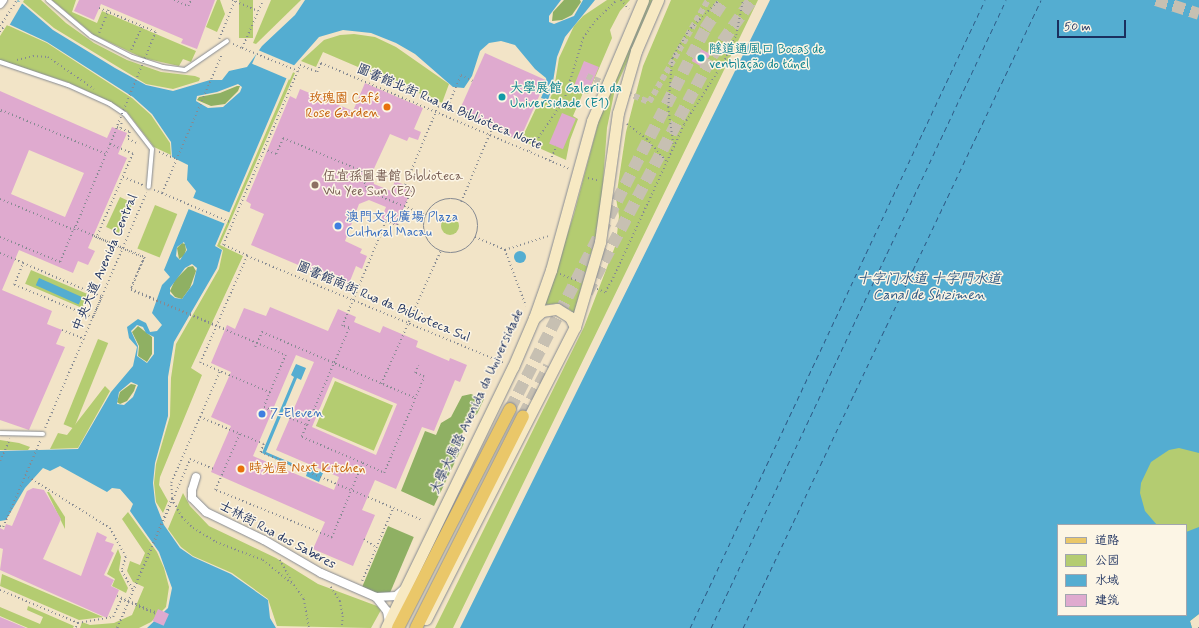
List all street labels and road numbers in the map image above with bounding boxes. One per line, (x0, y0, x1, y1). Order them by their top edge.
street label: 圖書館北街 Rua da Biblioteca Norte (354, 62, 544, 154)
street label: 中央大道 Avenida Central (70, 193, 142, 333)
street label: 圖書館南街 Rua da Biblioteca Sul (295, 260, 471, 346)
street label: 大學大馬路 Avenida da Universidade (428, 307, 528, 497)
street label: 士林街 Rua dos Saberes (216, 499, 338, 573)

